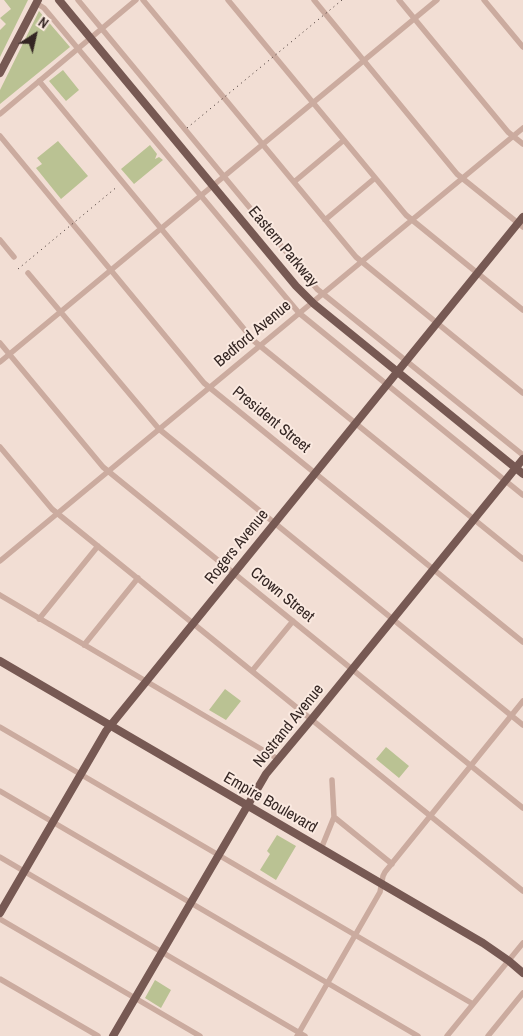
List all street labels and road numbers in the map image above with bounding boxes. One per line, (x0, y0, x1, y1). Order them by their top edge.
street label: Eastern Parkway (244, 203, 322, 291)
street label: Bedford Avenue (211, 296, 295, 372)
street label: President Street (228, 383, 314, 457)
street label: Rogers Avenue (201, 506, 273, 588)
street label: Crown Street (246, 563, 318, 627)
street label: Nostrand Avenue (250, 681, 328, 771)
street label: Empire Boulevard (220, 768, 320, 838)

